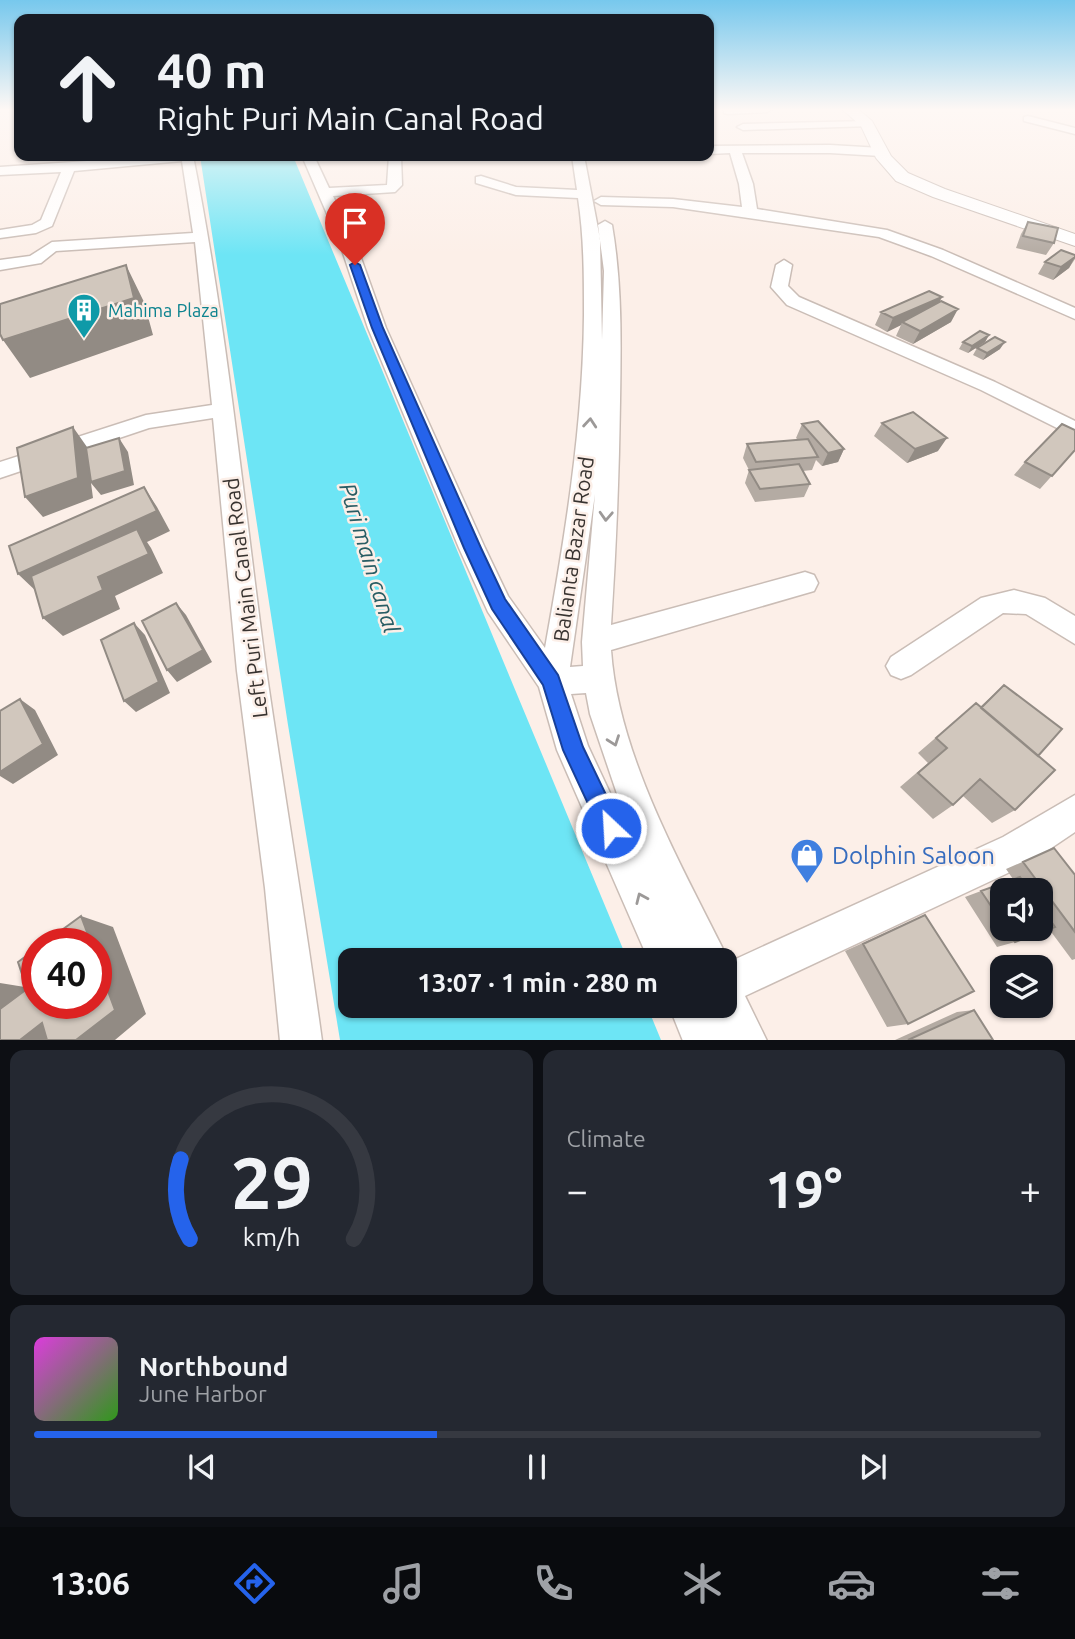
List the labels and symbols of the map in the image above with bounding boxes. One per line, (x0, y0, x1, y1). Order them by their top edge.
pin (325, 193, 385, 265)
building icon: Mahima Plaza (65, 291, 103, 340)
place label: Mahima Plaza (108, 300, 219, 320)
one-way arrow (582, 417, 597, 428)
street label: Balianta Bazar Road (548, 455, 598, 643)
street label: Left Puri Main Canal Road (218, 476, 272, 720)
water label: Puri main canal (335, 480, 405, 637)
one-way arrow (598, 511, 613, 522)
one-way arrow (606, 734, 620, 746)
position arrow (574, 791, 648, 865)
shop icon: Dolphin Saloon (788, 836, 826, 885)
place label: Dolphin Saloon (832, 842, 995, 869)
one-way arrow (635, 893, 649, 905)
speed limit sign: 40 (21, 928, 112, 1019)

